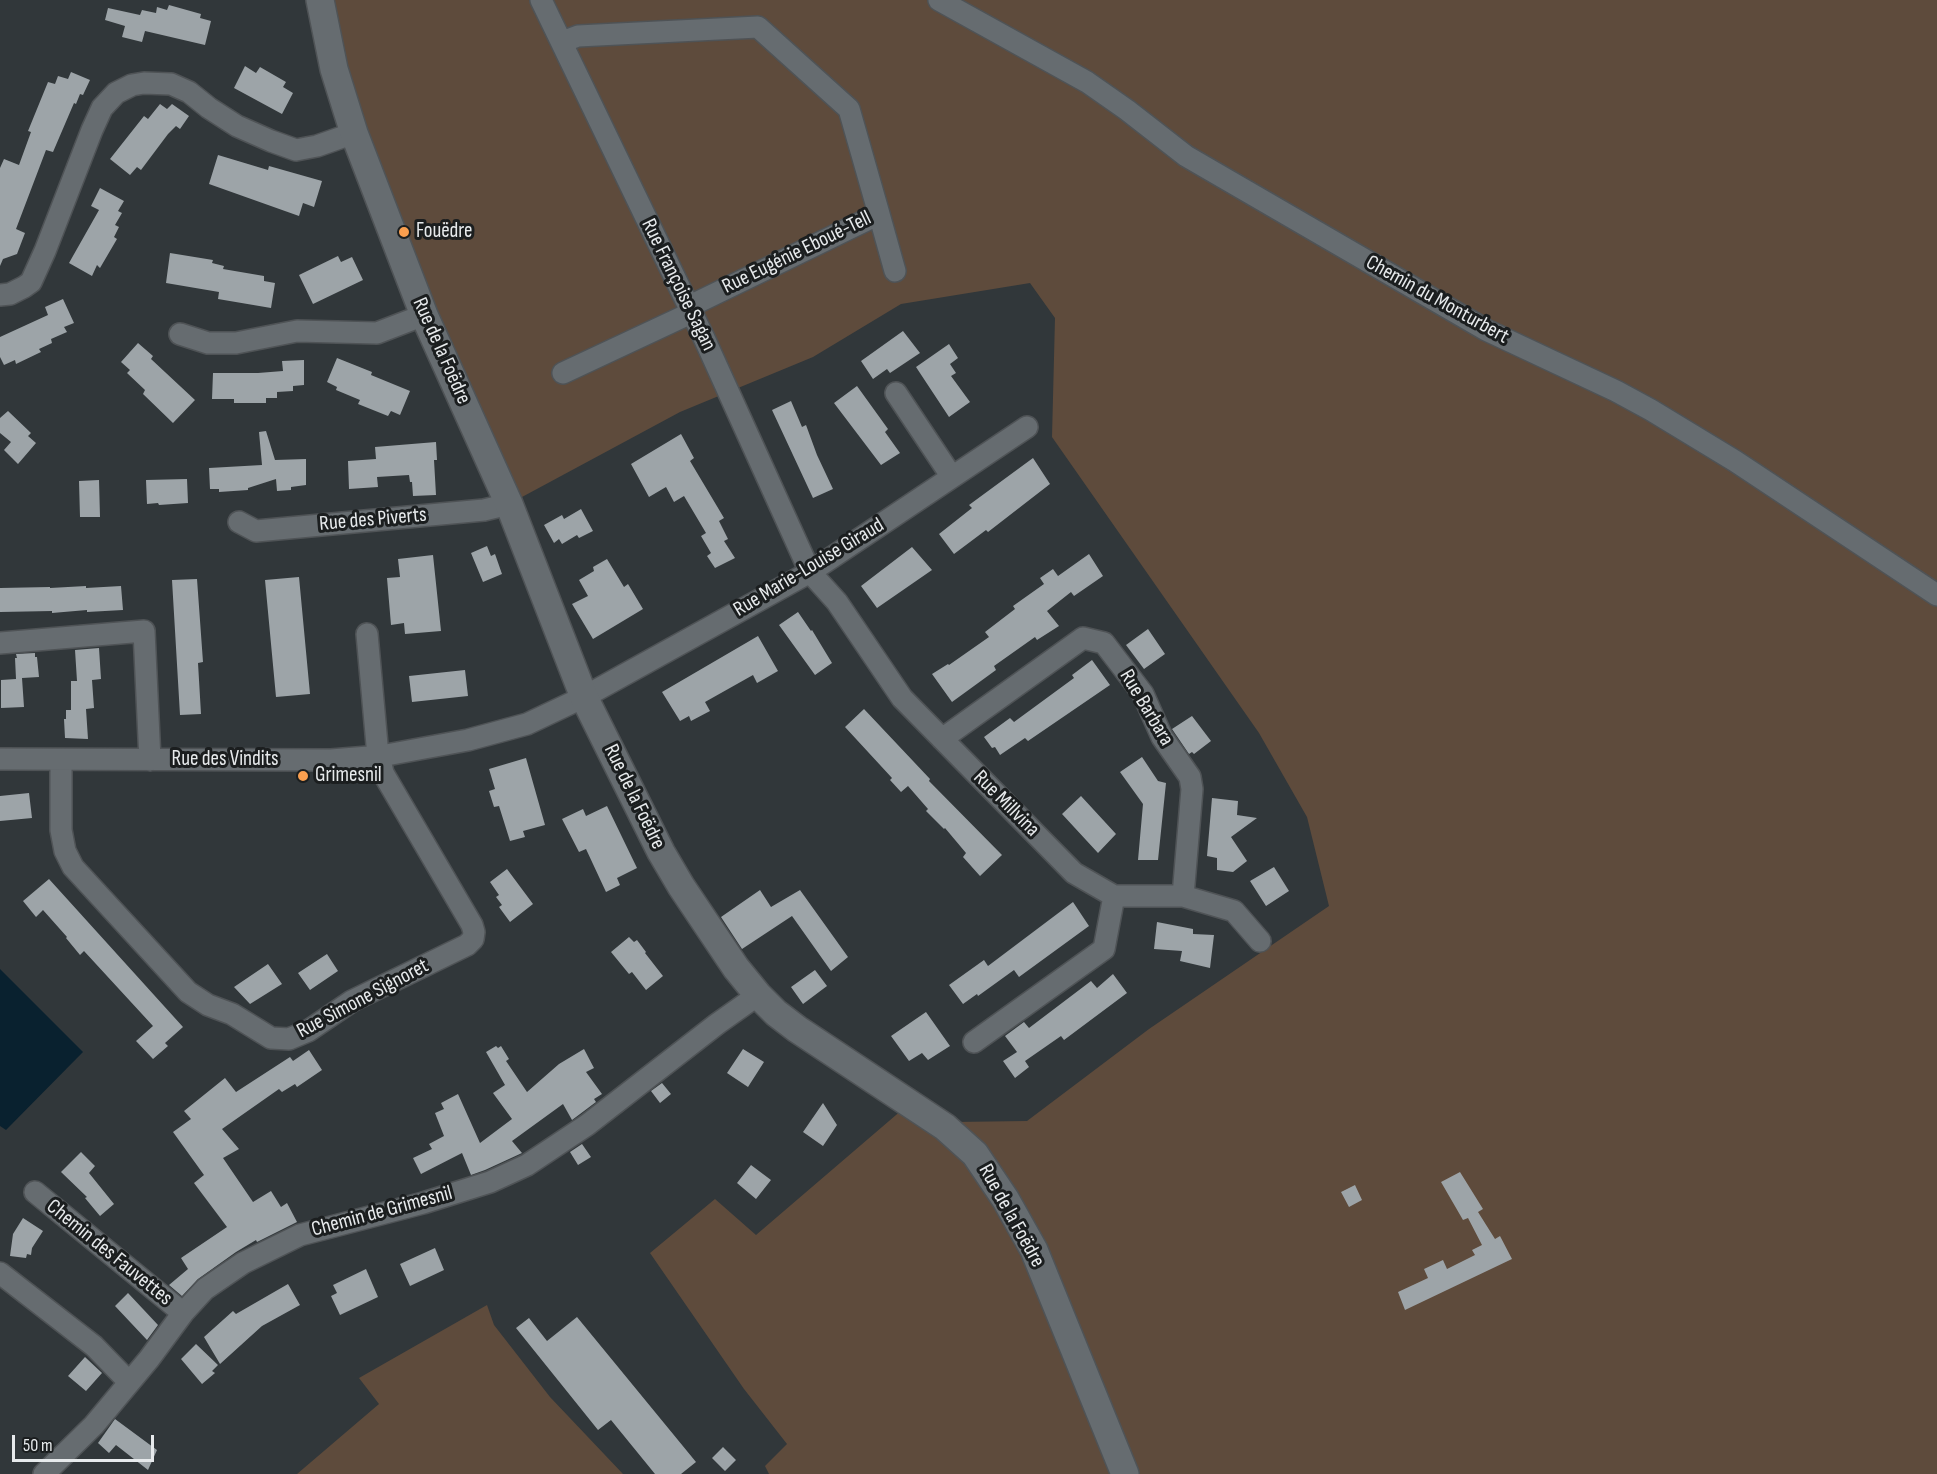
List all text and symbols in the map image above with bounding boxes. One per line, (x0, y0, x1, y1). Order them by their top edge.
street label: Rue Eugénie Eboué-Tell (718, 206, 876, 300)
street label: Rue Françoise Sagan (635, 215, 721, 355)
place label: Fouëdre (416, 219, 472, 245)
marker: Fouëdre (397, 225, 411, 239)
street label: Chemin du Monturbert (1361, 250, 1513, 350)
street label: Rue de la Foëdre (406, 294, 476, 408)
street label: Rue des Piverts (318, 503, 428, 537)
street label: Rue Marie-Louise Giraud (729, 513, 889, 623)
street label: Rue Barbara (1113, 665, 1179, 751)
street label: Rue de la Foëdre (598, 740, 670, 854)
street label: Rue des Vindits (171, 747, 279, 773)
place label: Grimesnil (315, 763, 382, 789)
street label: Rue Millvina (968, 766, 1044, 842)
marker: Grimesnil (296, 769, 310, 783)
street label: Rue Simone Signoret (293, 954, 433, 1044)
street label: Rue de la Foëdre (972, 1160, 1050, 1272)
street label: Chemin de Grimesnil (309, 1181, 455, 1243)
street label: Chemin des Fauvettes (41, 1195, 177, 1311)
scale bar (15, 1423, 158, 1461)
text: 50 m (23, 1435, 53, 1456)

